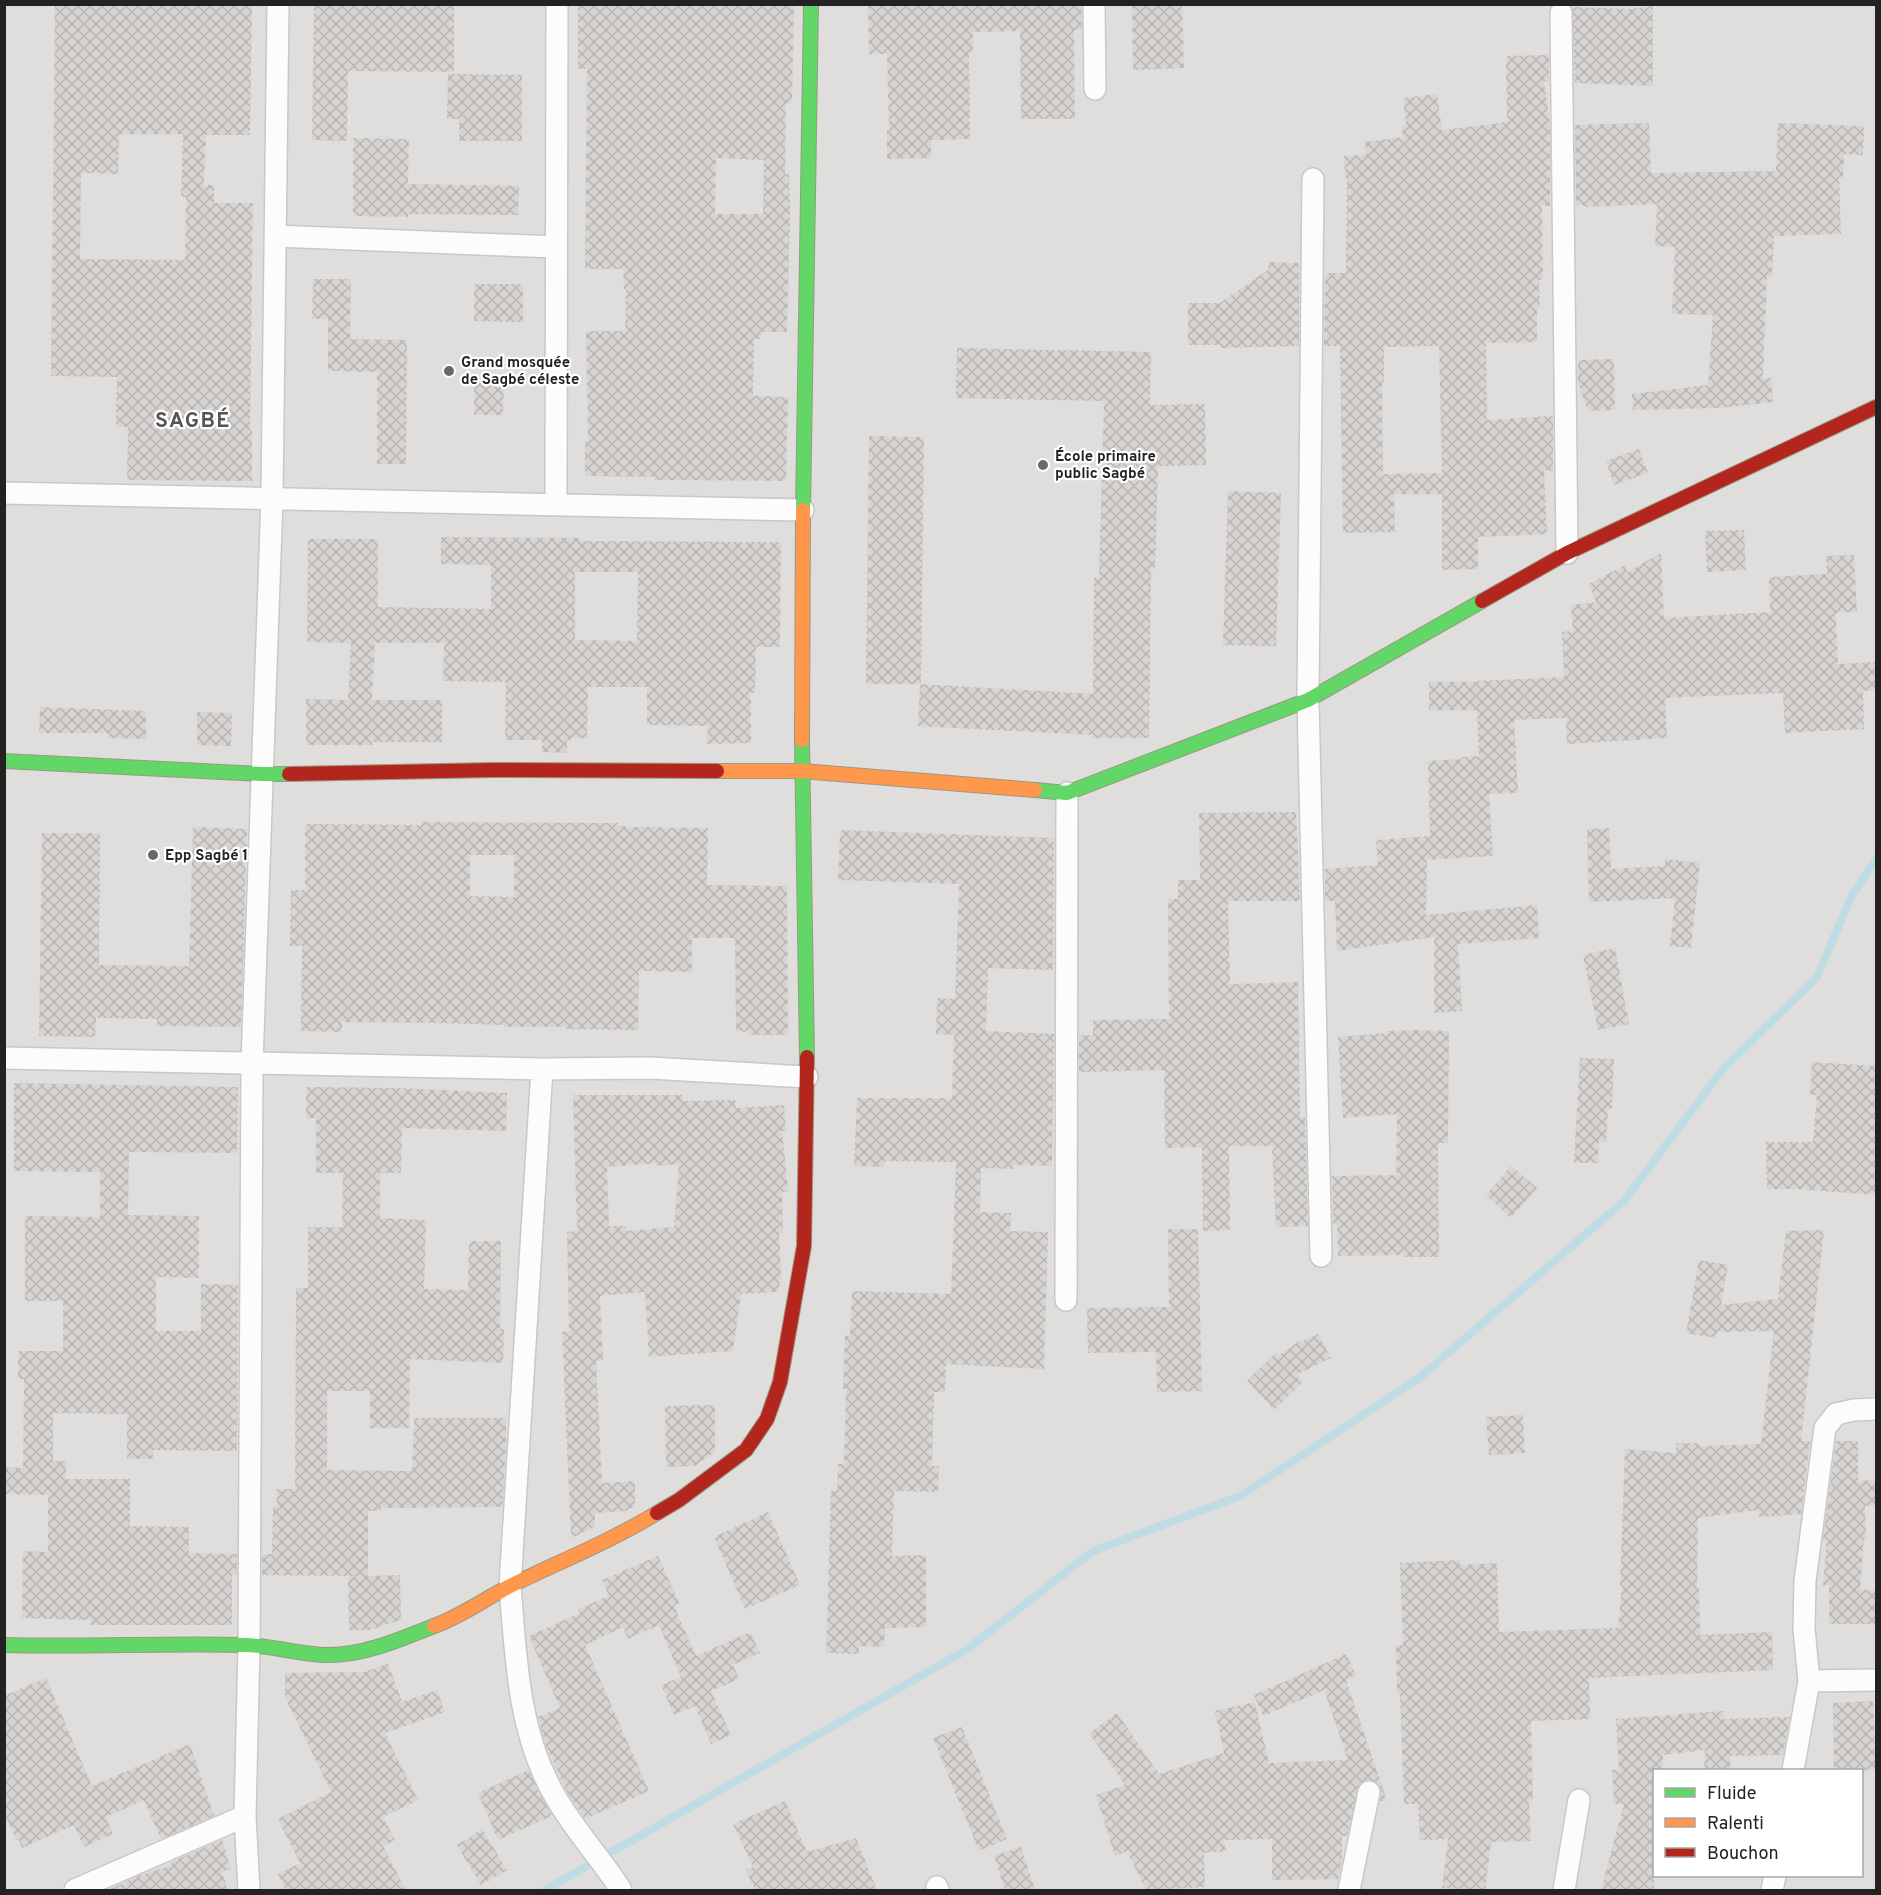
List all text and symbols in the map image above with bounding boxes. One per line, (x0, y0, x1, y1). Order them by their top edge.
place label: Grand mosquée de Sagbé céleste (461, 354, 579, 390)
marker: Grand mosquée de Sagbé céleste (442, 364, 456, 378)
district label: SAGBÉ (155, 407, 231, 435)
place label: École primaire public Sagbé (1055, 447, 1156, 484)
marker: École primaire public Sagbé (1036, 458, 1050, 472)
place label: Epp Sagbé 1 (165, 847, 248, 866)
marker: Epp Sagbé 1 (146, 848, 160, 862)
legend (1653, 1769, 1863, 1877)
text: Fluide (1707, 1783, 1756, 1806)
text: Ralenti (1707, 1813, 1764, 1836)
text: Bouchon (1707, 1843, 1779, 1866)

